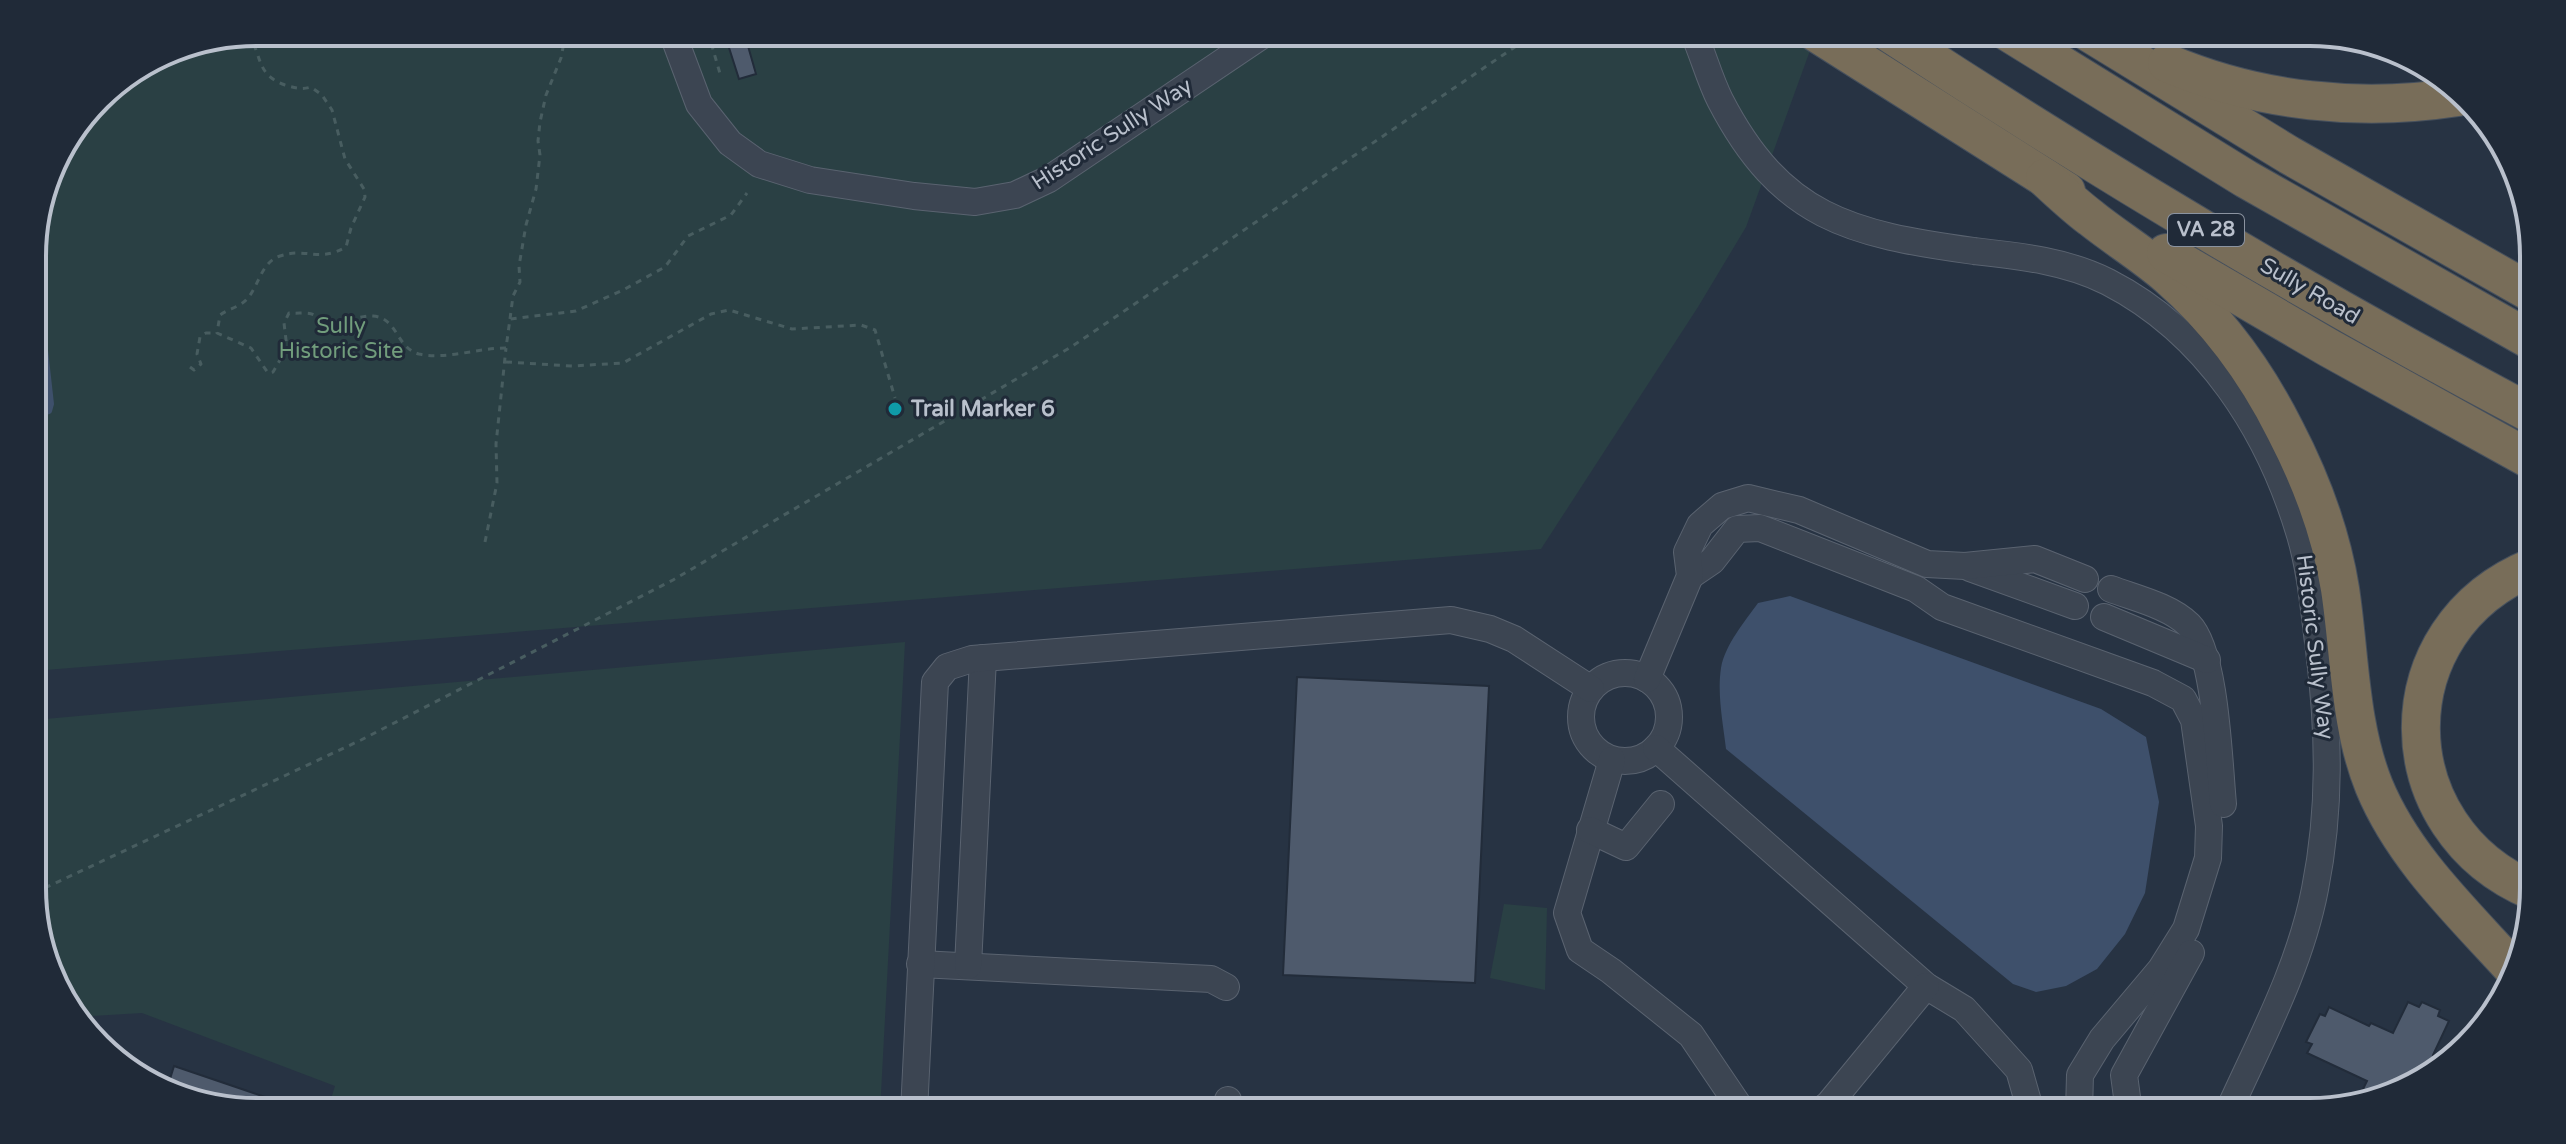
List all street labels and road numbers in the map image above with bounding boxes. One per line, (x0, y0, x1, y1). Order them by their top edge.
street label: Historic Sully Way (1027, 72, 1197, 196)
road number: VA 28 (2168, 214, 2244, 246)
street label: Sully Road (2256, 252, 2364, 330)
street label: Historic Sully Way (2291, 553, 2339, 741)

